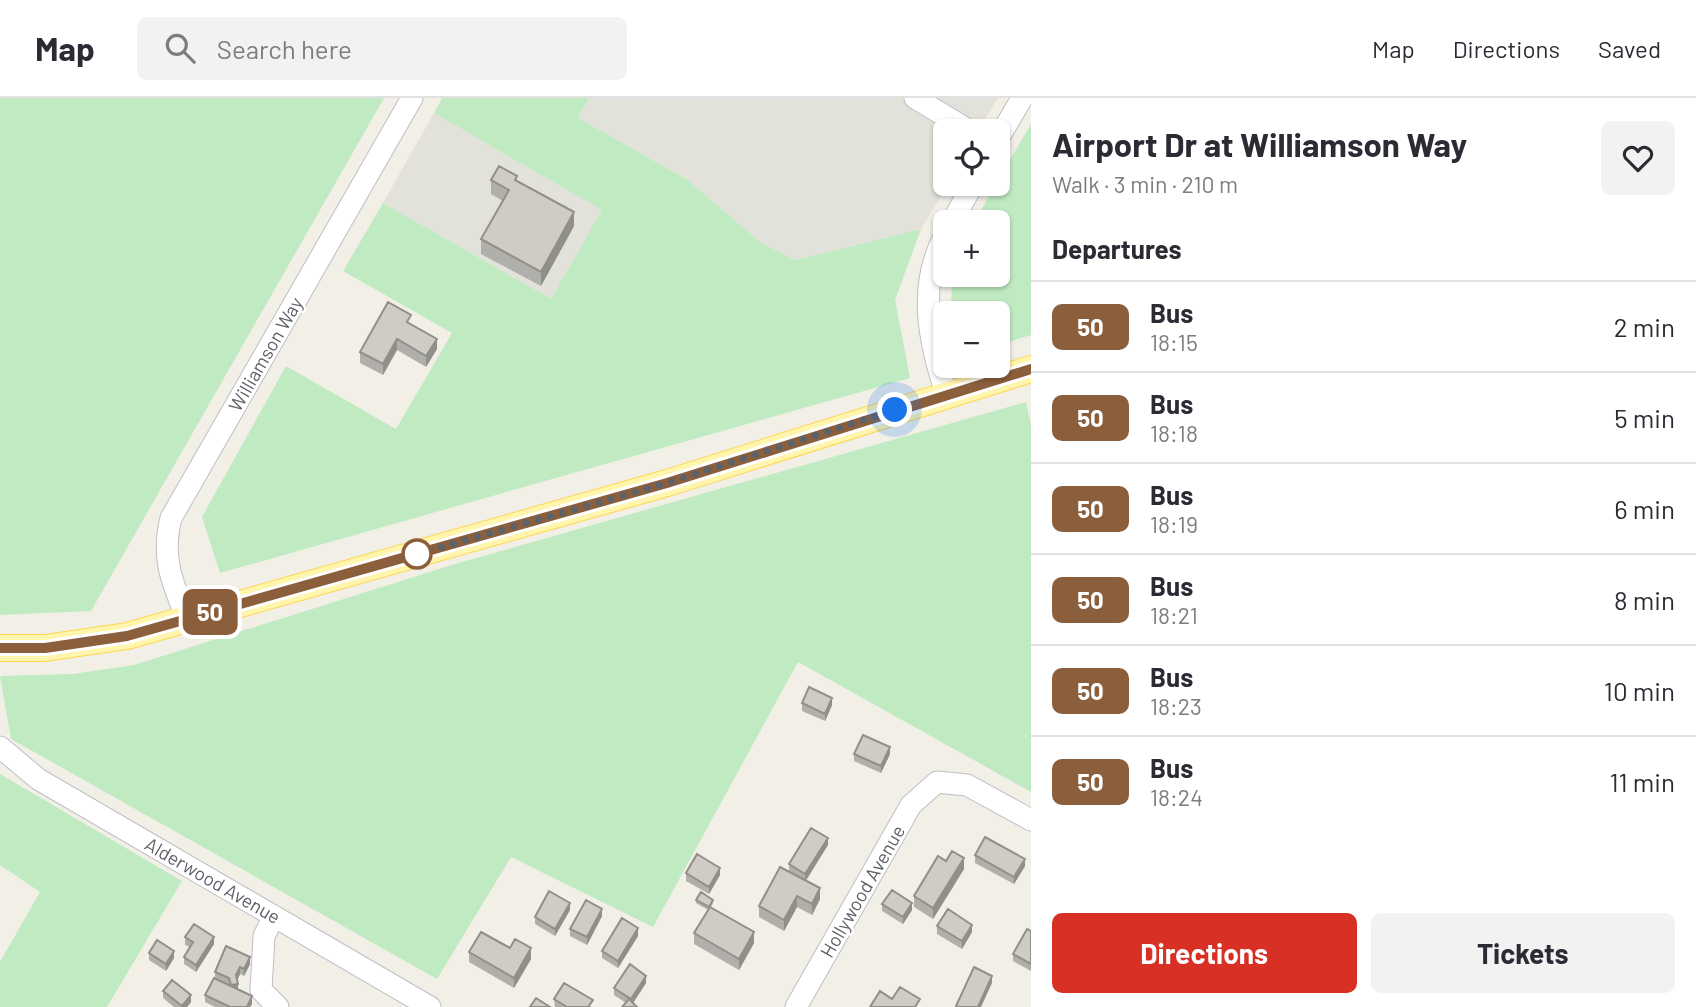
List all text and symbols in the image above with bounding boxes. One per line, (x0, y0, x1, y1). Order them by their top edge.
search box (137, 17, 627, 80)
text: Map (35, 28, 95, 68)
icon: search (161, 29, 199, 67)
text: Search here (217, 33, 352, 64)
text: Map (1372, 34, 1415, 63)
text: Directions (1453, 34, 1560, 63)
text: Saved (1598, 34, 1661, 63)
map controls (933, 119, 1010, 378)
button: locate (933, 119, 1010, 196)
button: heart (1601, 121, 1675, 195)
text: Airport Dr at Williamson Way (1052, 124, 1467, 164)
text: Walk · 3 min · 210 m (1052, 170, 1238, 198)
button: + (933, 210, 1010, 287)
text: Departures (1052, 233, 1182, 264)
street label: Williamson Way (223, 293, 307, 415)
text: Bus (1150, 297, 1193, 328)
button: − (933, 301, 1010, 378)
text: 2 min (1614, 311, 1675, 342)
text: 50 (1077, 312, 1104, 341)
text: 18:15 (1150, 328, 1198, 356)
text: Bus (1150, 388, 1193, 419)
your location (877, 392, 912, 427)
text: 5 min (1614, 402, 1675, 433)
text: 50 (1077, 403, 1104, 432)
text: 18:18 (1150, 419, 1198, 447)
text: Bus (1150, 479, 1193, 510)
text: 6 min (1614, 493, 1675, 524)
text: 50 (1077, 494, 1104, 523)
text: 18:19 (1150, 510, 1198, 538)
unlabelled marker (402, 539, 432, 569)
text: Bus (1150, 570, 1193, 601)
text: 8 min (1614, 584, 1675, 615)
text: 50 (1077, 585, 1104, 614)
line badge: 50 (178, 589, 242, 635)
text: 50 (197, 597, 223, 626)
text: 18:21 (1150, 601, 1198, 629)
text: Bus (1150, 661, 1193, 692)
text: 10 min (1604, 675, 1675, 706)
text: 50 (1077, 676, 1104, 705)
text: 18:23 (1150, 692, 1202, 720)
text: Bus (1150, 752, 1193, 783)
text: 11 min (1609, 766, 1675, 797)
text: 50 (1077, 767, 1104, 796)
text: 18:24 (1150, 783, 1203, 811)
street label: Hollywood Avenue (815, 821, 909, 961)
street label: Alderwood Avenue (141, 832, 285, 928)
button: Directions (1052, 913, 1357, 993)
button: Tickets (1371, 913, 1675, 993)

